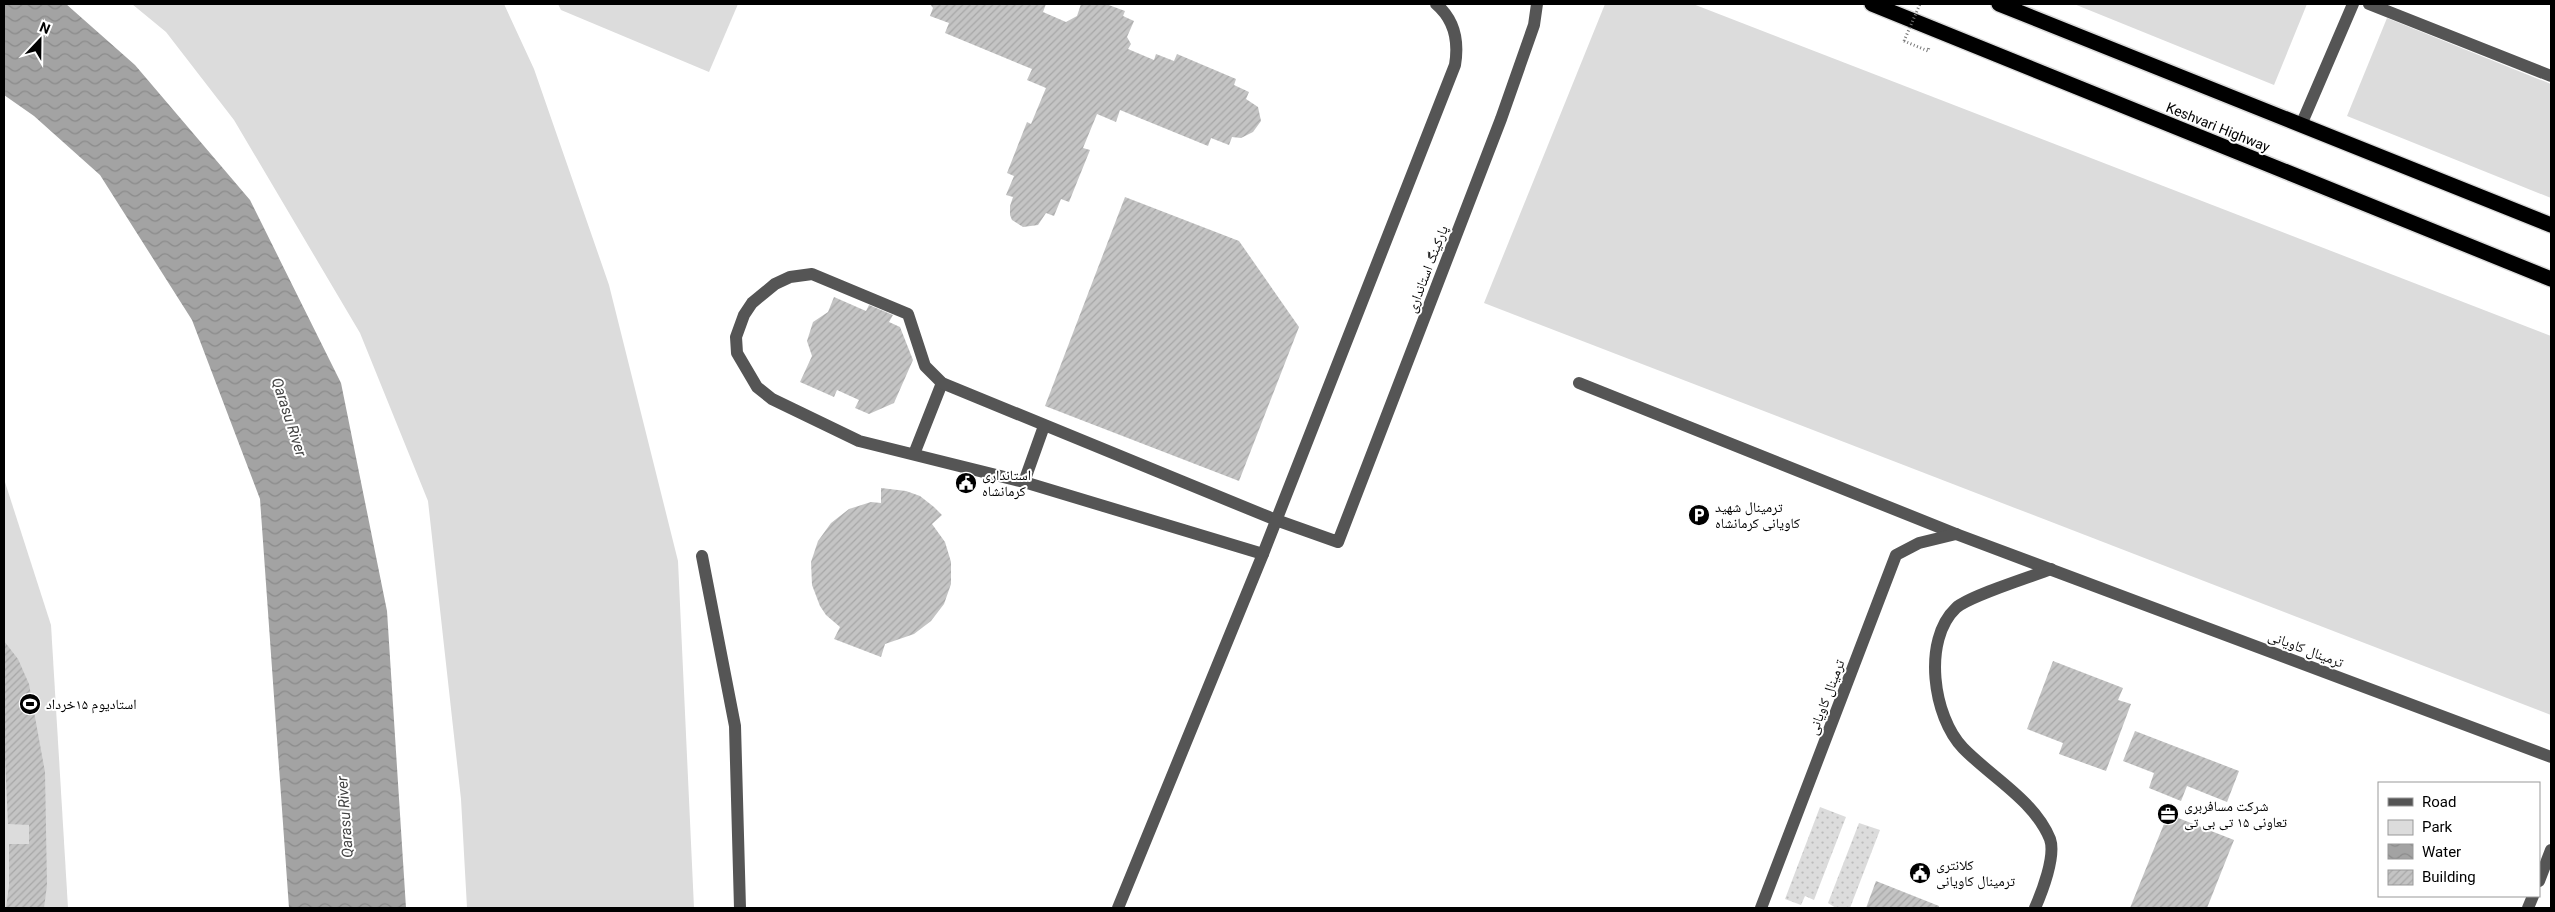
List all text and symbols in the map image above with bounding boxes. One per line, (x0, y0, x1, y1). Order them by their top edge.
north arrow (15, 15, 65, 65)
text: N (37, 19, 52, 37)
street label: Keshvari Highway (2164, 99, 2273, 155)
street label: پارکینگ استانداری (1403, 223, 1452, 315)
water label: Qarasu River (268, 375, 311, 460)
place label: استانداری کرمانشاه (982, 467, 1031, 500)
public building icon: استانداری کرمانشاه (954, 471, 978, 495)
place label: ترمینال شهید کاویانی کرمانشاه (1715, 499, 1800, 532)
parking icon: ترمینال شهید کاویانی کرمانشاه (1687, 503, 1711, 527)
street label: ترمینال کاویانی (2266, 627, 2346, 672)
street label: ترمینال کاویانی (1804, 657, 1849, 737)
sports icon: استادیوم ۱۵خرداد (18, 692, 42, 716)
place label: استادیوم ۱۵خرداد (46, 696, 137, 714)
water label: Qarasu River (333, 775, 357, 858)
legend (2378, 782, 2540, 897)
text: Road (2422, 793, 2456, 811)
place label: شرکت مسافربری تعاونی ۱۵ تی بی تی (2184, 798, 2287, 831)
office icon: شرکت مسافربری تعاونی ۱۵ تی بی تی (2156, 802, 2180, 826)
text: Park (2422, 818, 2453, 836)
text: Water (2422, 843, 2461, 861)
place label: کلانتری ترمینال کاویانی (1936, 857, 2015, 890)
public building icon: کلانتری ترمینال کاویانی (1908, 861, 1932, 885)
text: Building (2422, 868, 2476, 886)

